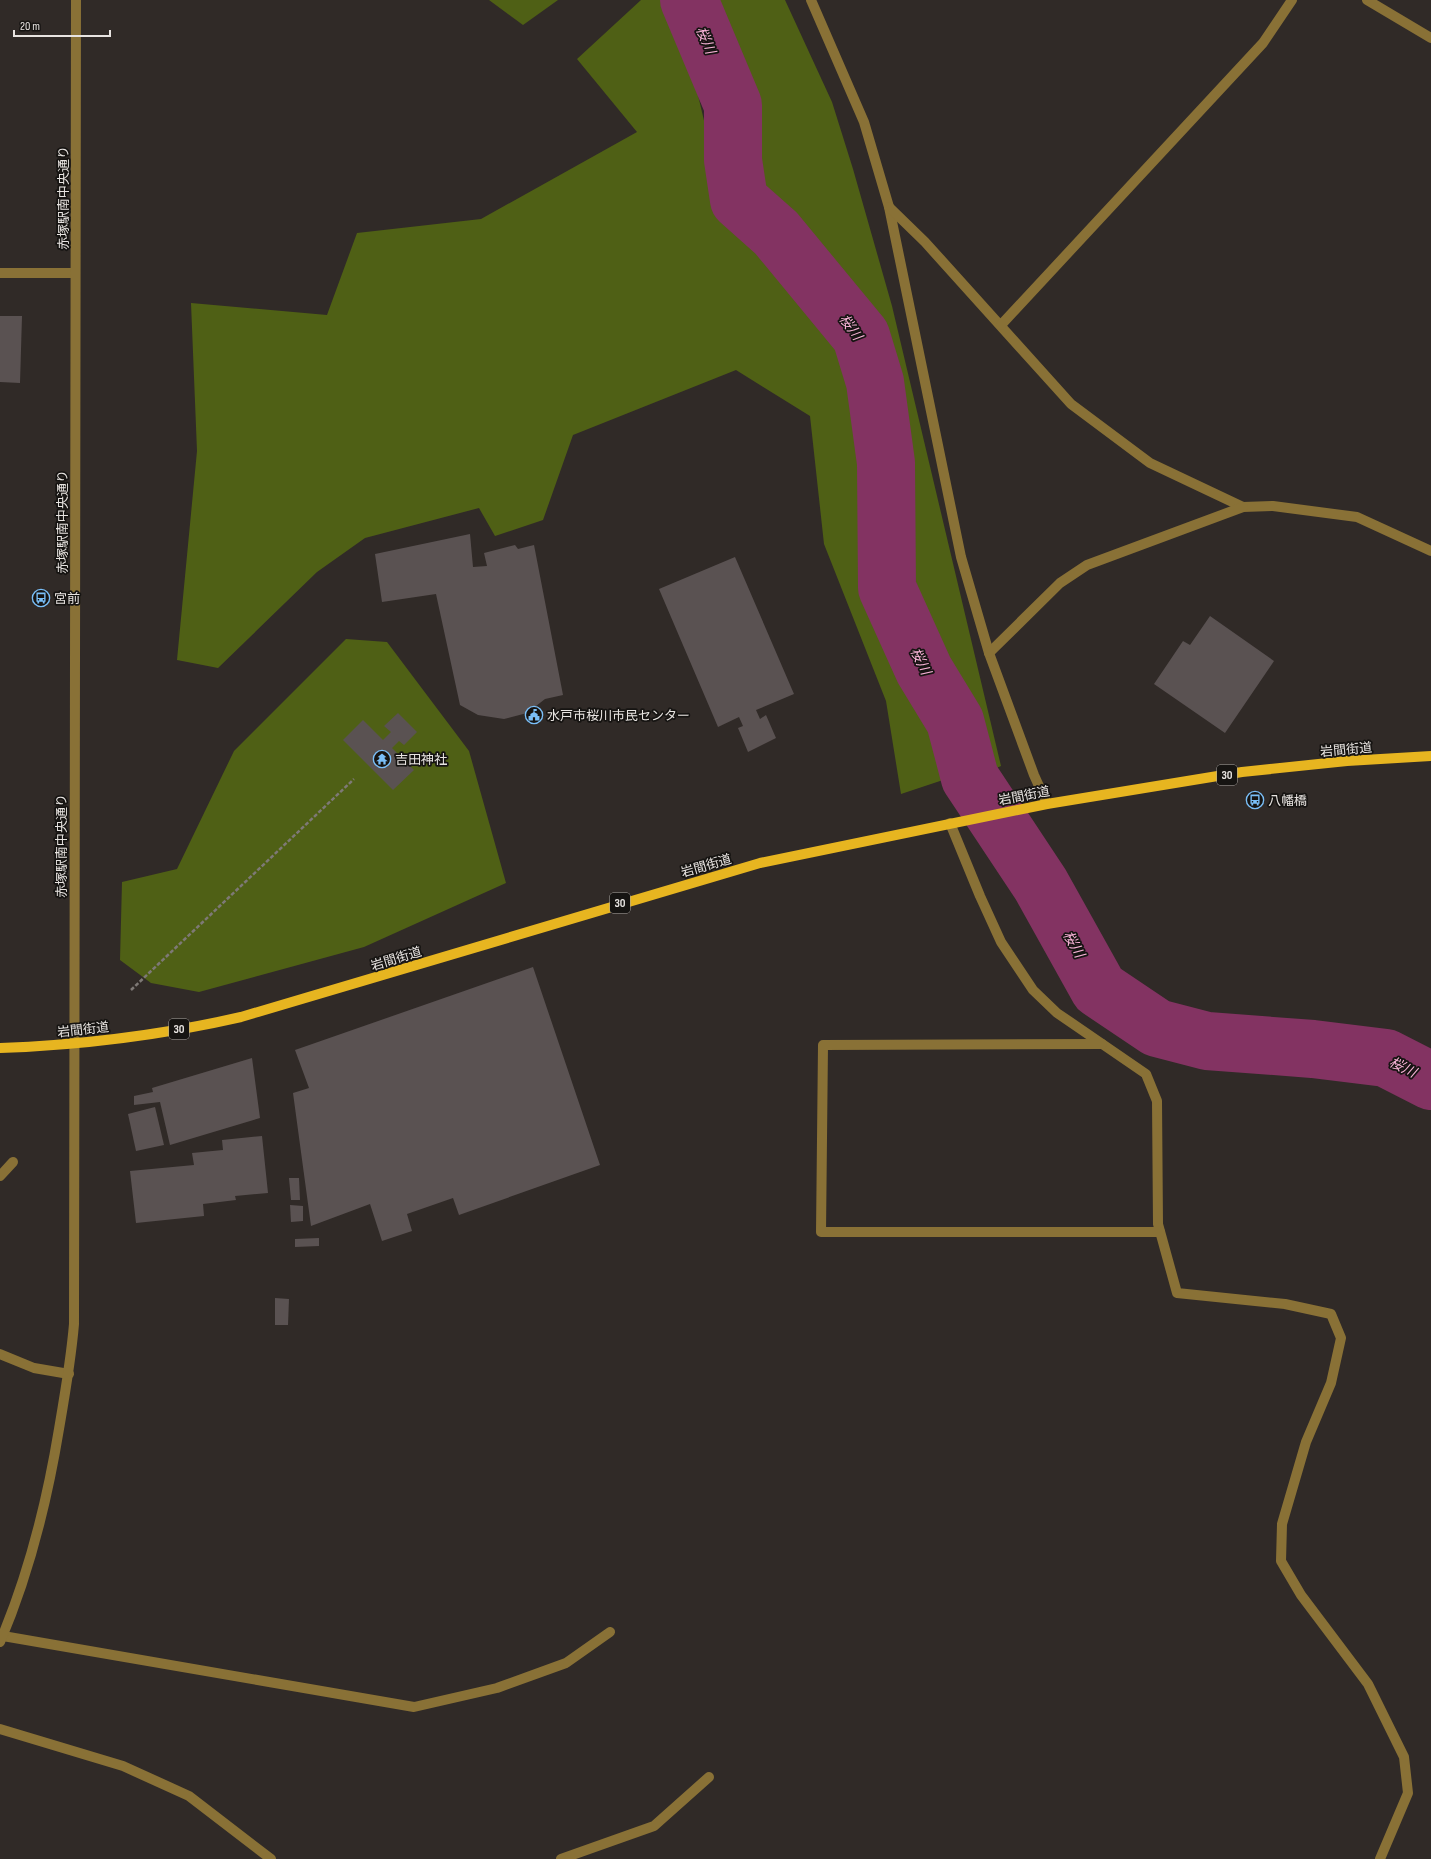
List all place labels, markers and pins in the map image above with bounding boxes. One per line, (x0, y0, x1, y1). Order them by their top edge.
bus stop icon: 宮前 (31, 588, 51, 608)
place label: 宮前 (54, 591, 80, 607)
public building icon: 水戸市桜川市民センター (524, 705, 544, 725)
place label: 水戸市桜川市民センター (547, 708, 690, 724)
temple icon: 吉田神社 (372, 749, 392, 769)
place label: 吉田神社 (395, 752, 447, 768)
bus stop icon: 八幡橋 (1245, 790, 1265, 810)
place label: 八幡橋 (1268, 793, 1307, 809)

